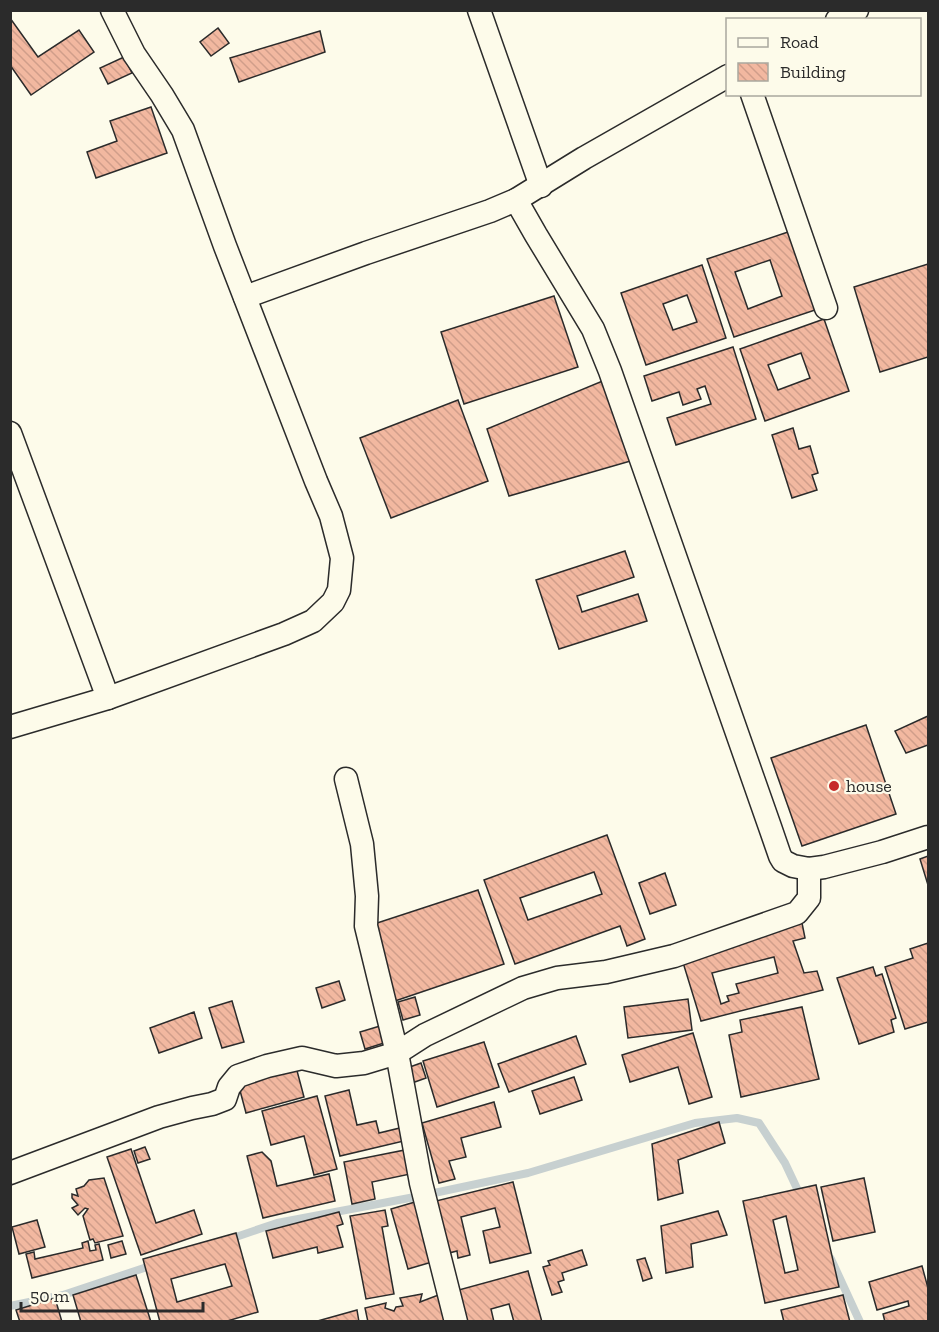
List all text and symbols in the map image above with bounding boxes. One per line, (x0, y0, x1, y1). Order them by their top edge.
legend (726, 18, 921, 96)
text: Road (780, 31, 819, 53)
text: Building (780, 61, 846, 83)
place label: house (846, 775, 892, 797)
marker: house (827, 779, 841, 793)
scale bar (21, 1275, 202, 1313)
text: 50 m (30, 1285, 70, 1307)

